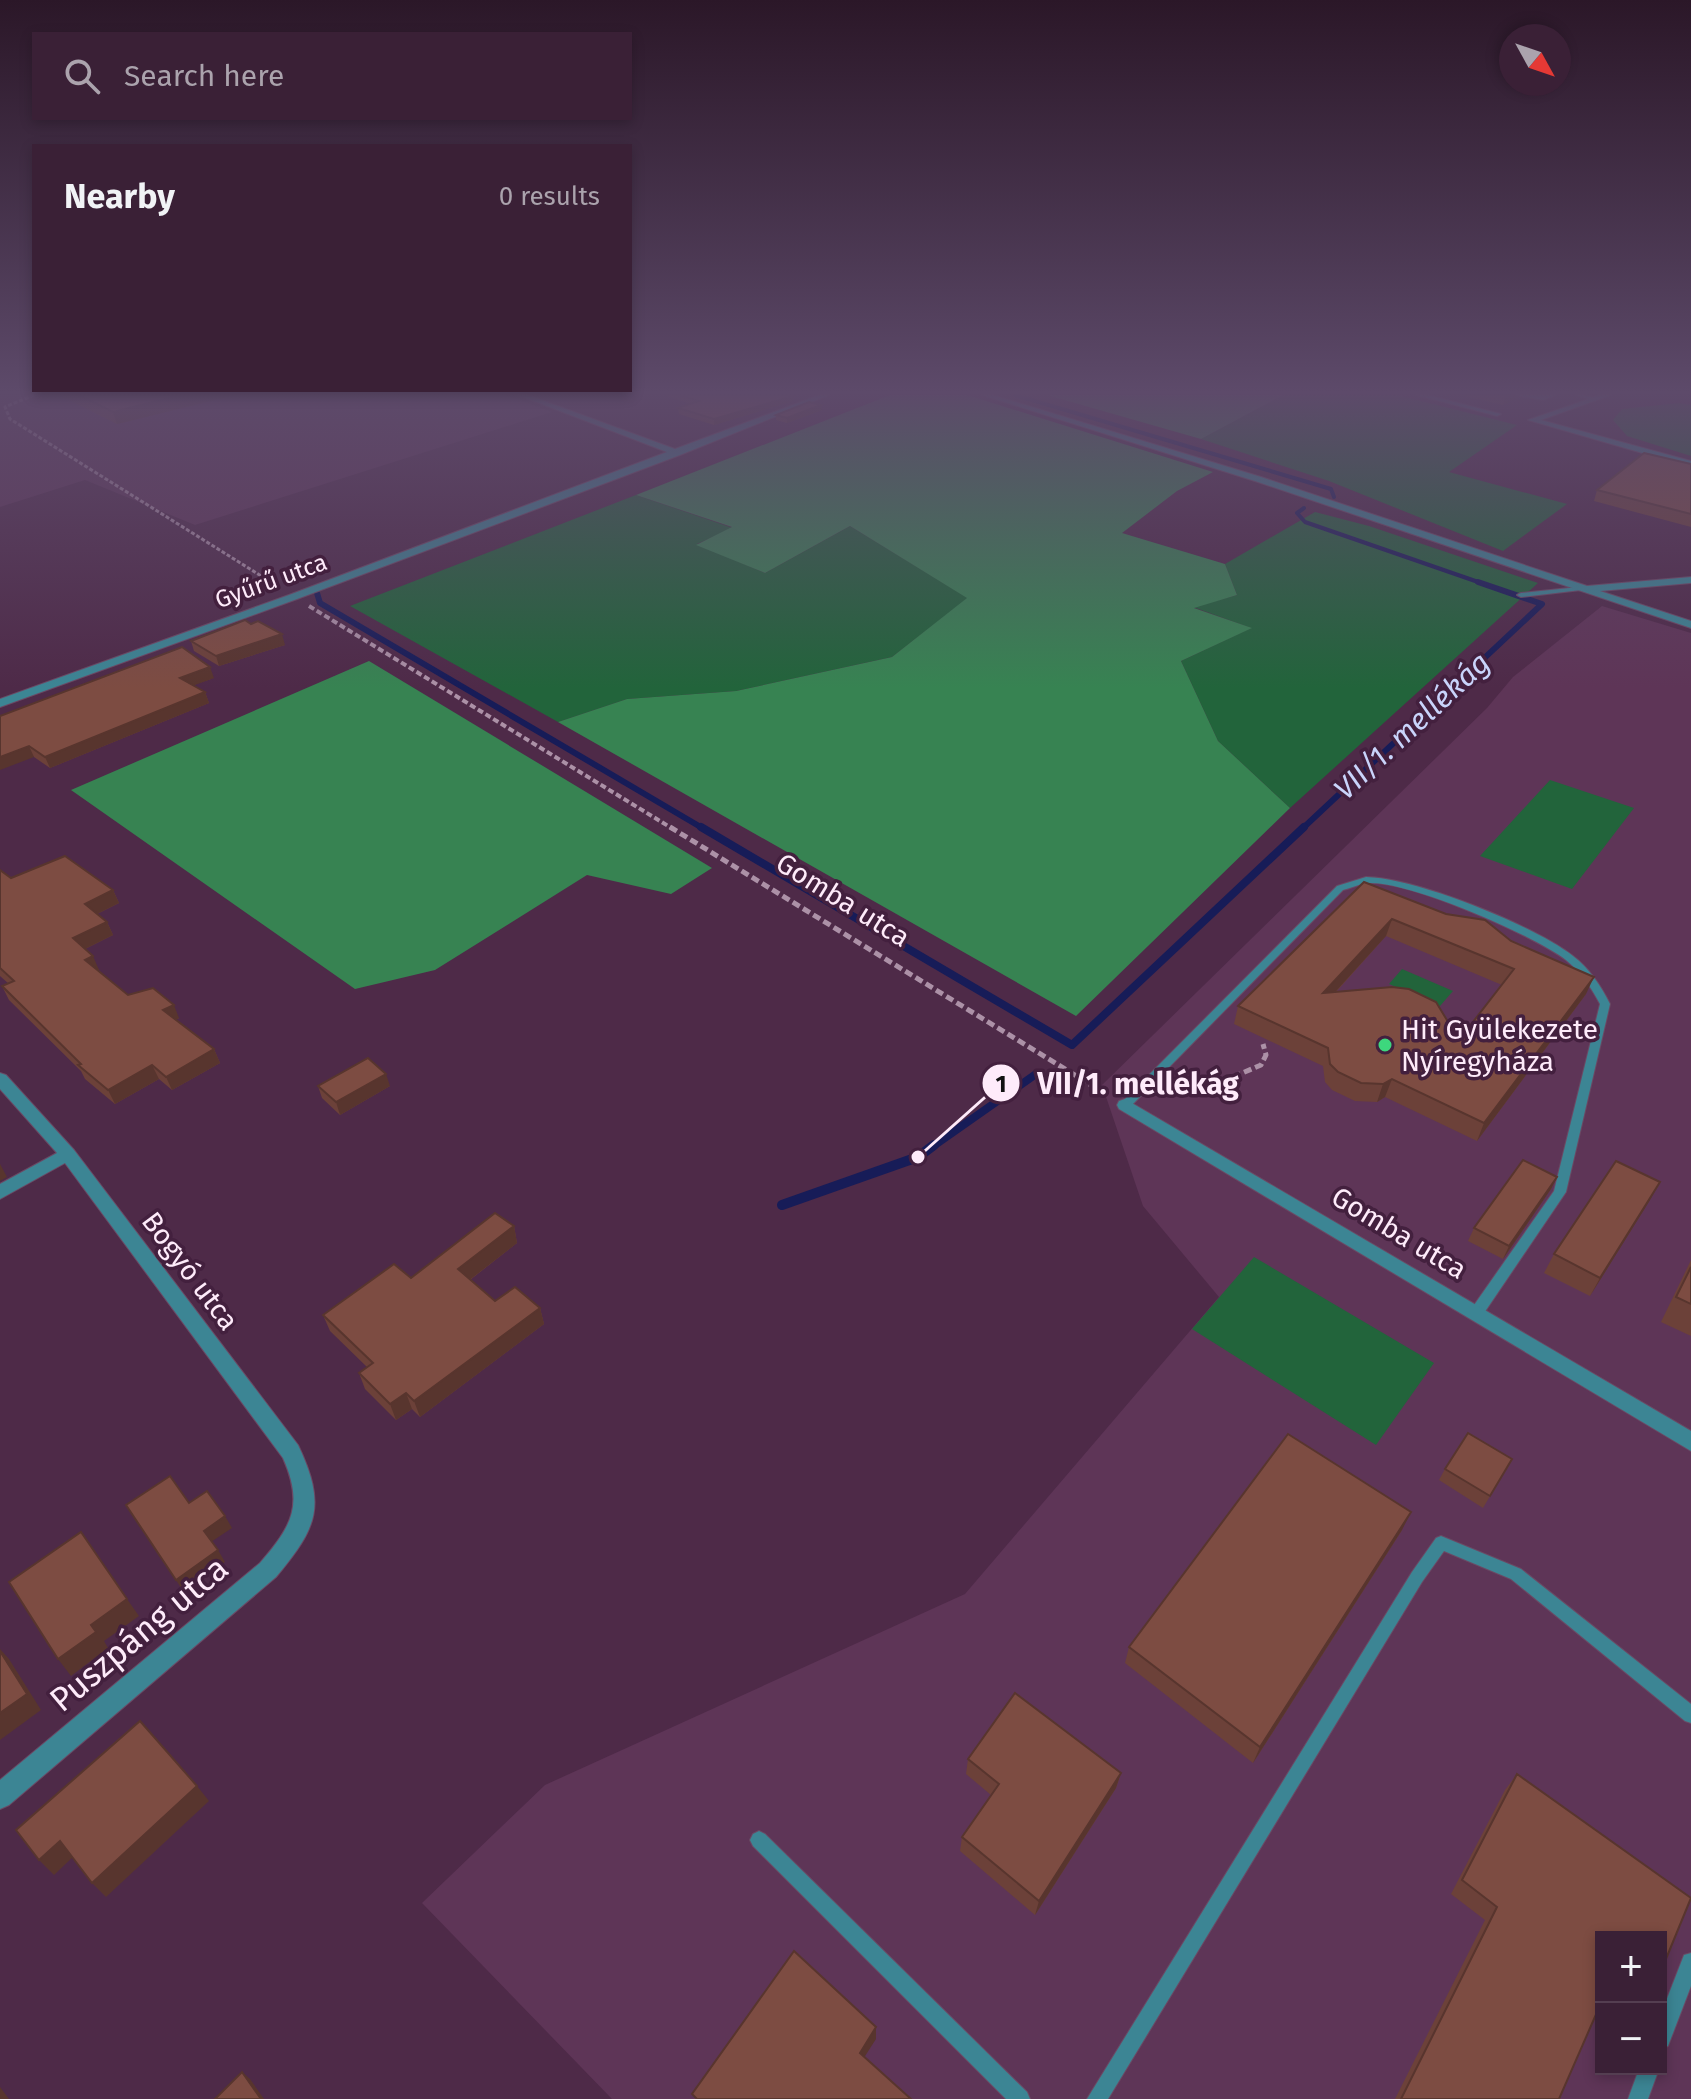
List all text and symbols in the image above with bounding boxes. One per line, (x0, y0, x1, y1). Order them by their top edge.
north arrow (1499, 24, 1571, 96)
search box (32, 32, 632, 120)
icon: search (60, 54, 104, 98)
text: Search here (124, 58, 284, 94)
text: Nearby (64, 176, 175, 217)
text: 0 results (499, 181, 600, 212)
street label: Gyűrű utca (211, 548, 331, 614)
water label: VII/1. mellékág (1327, 645, 1497, 807)
street label: Gomba utca (770, 846, 916, 954)
place label: Hit Gyülekezete Nyíregyháza (1401, 1013, 1598, 1078)
marker: Hit Gyülekezete Nyíregyháza (1376, 1036, 1394, 1054)
callout: VII/1. mellékág (981, 1056, 1254, 1110)
text: VII/1. mellékág (1036, 1066, 1239, 1102)
text: 1 (995, 1070, 1007, 1098)
street label: Gomba utca (1326, 1180, 1472, 1286)
street label: Bogyó utca (135, 1205, 245, 1337)
street label: Puszpáng utca (41, 1547, 237, 1721)
map controls (1595, 1931, 1667, 2075)
button: + (1595, 1931, 1667, 2003)
button: − (1595, 2003, 1667, 2075)

